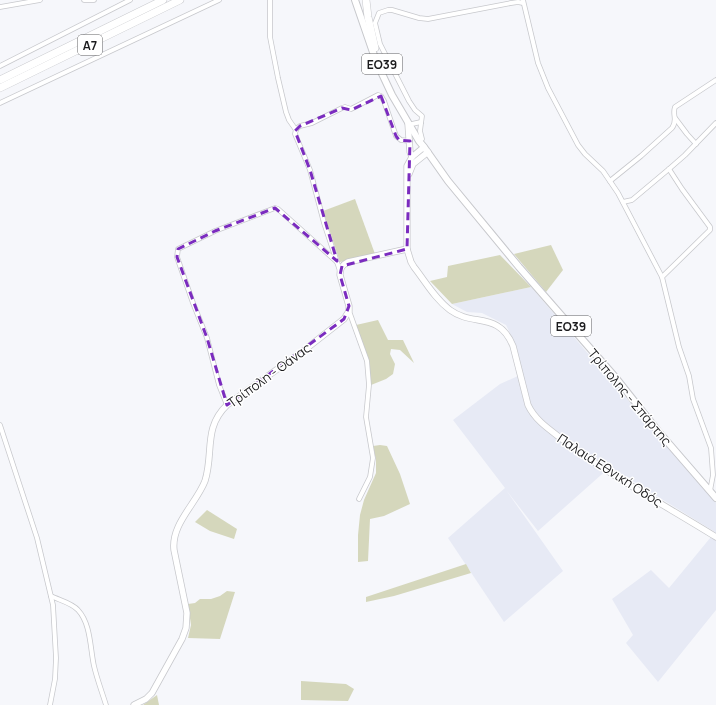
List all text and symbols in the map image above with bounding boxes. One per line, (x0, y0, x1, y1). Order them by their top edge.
road number: Α7 (78, 35, 102, 55)
road number: ΕΟ39 (362, 54, 402, 74)
road number: ΕΟ39 (551, 316, 591, 336)
street label: Τρίπολη - Θάνας (224, 339, 314, 411)
street label: Τρίπολης - Σπάρτης (584, 345, 676, 449)
street label: Παλαιά Εθνική Οδός (554, 429, 666, 511)

